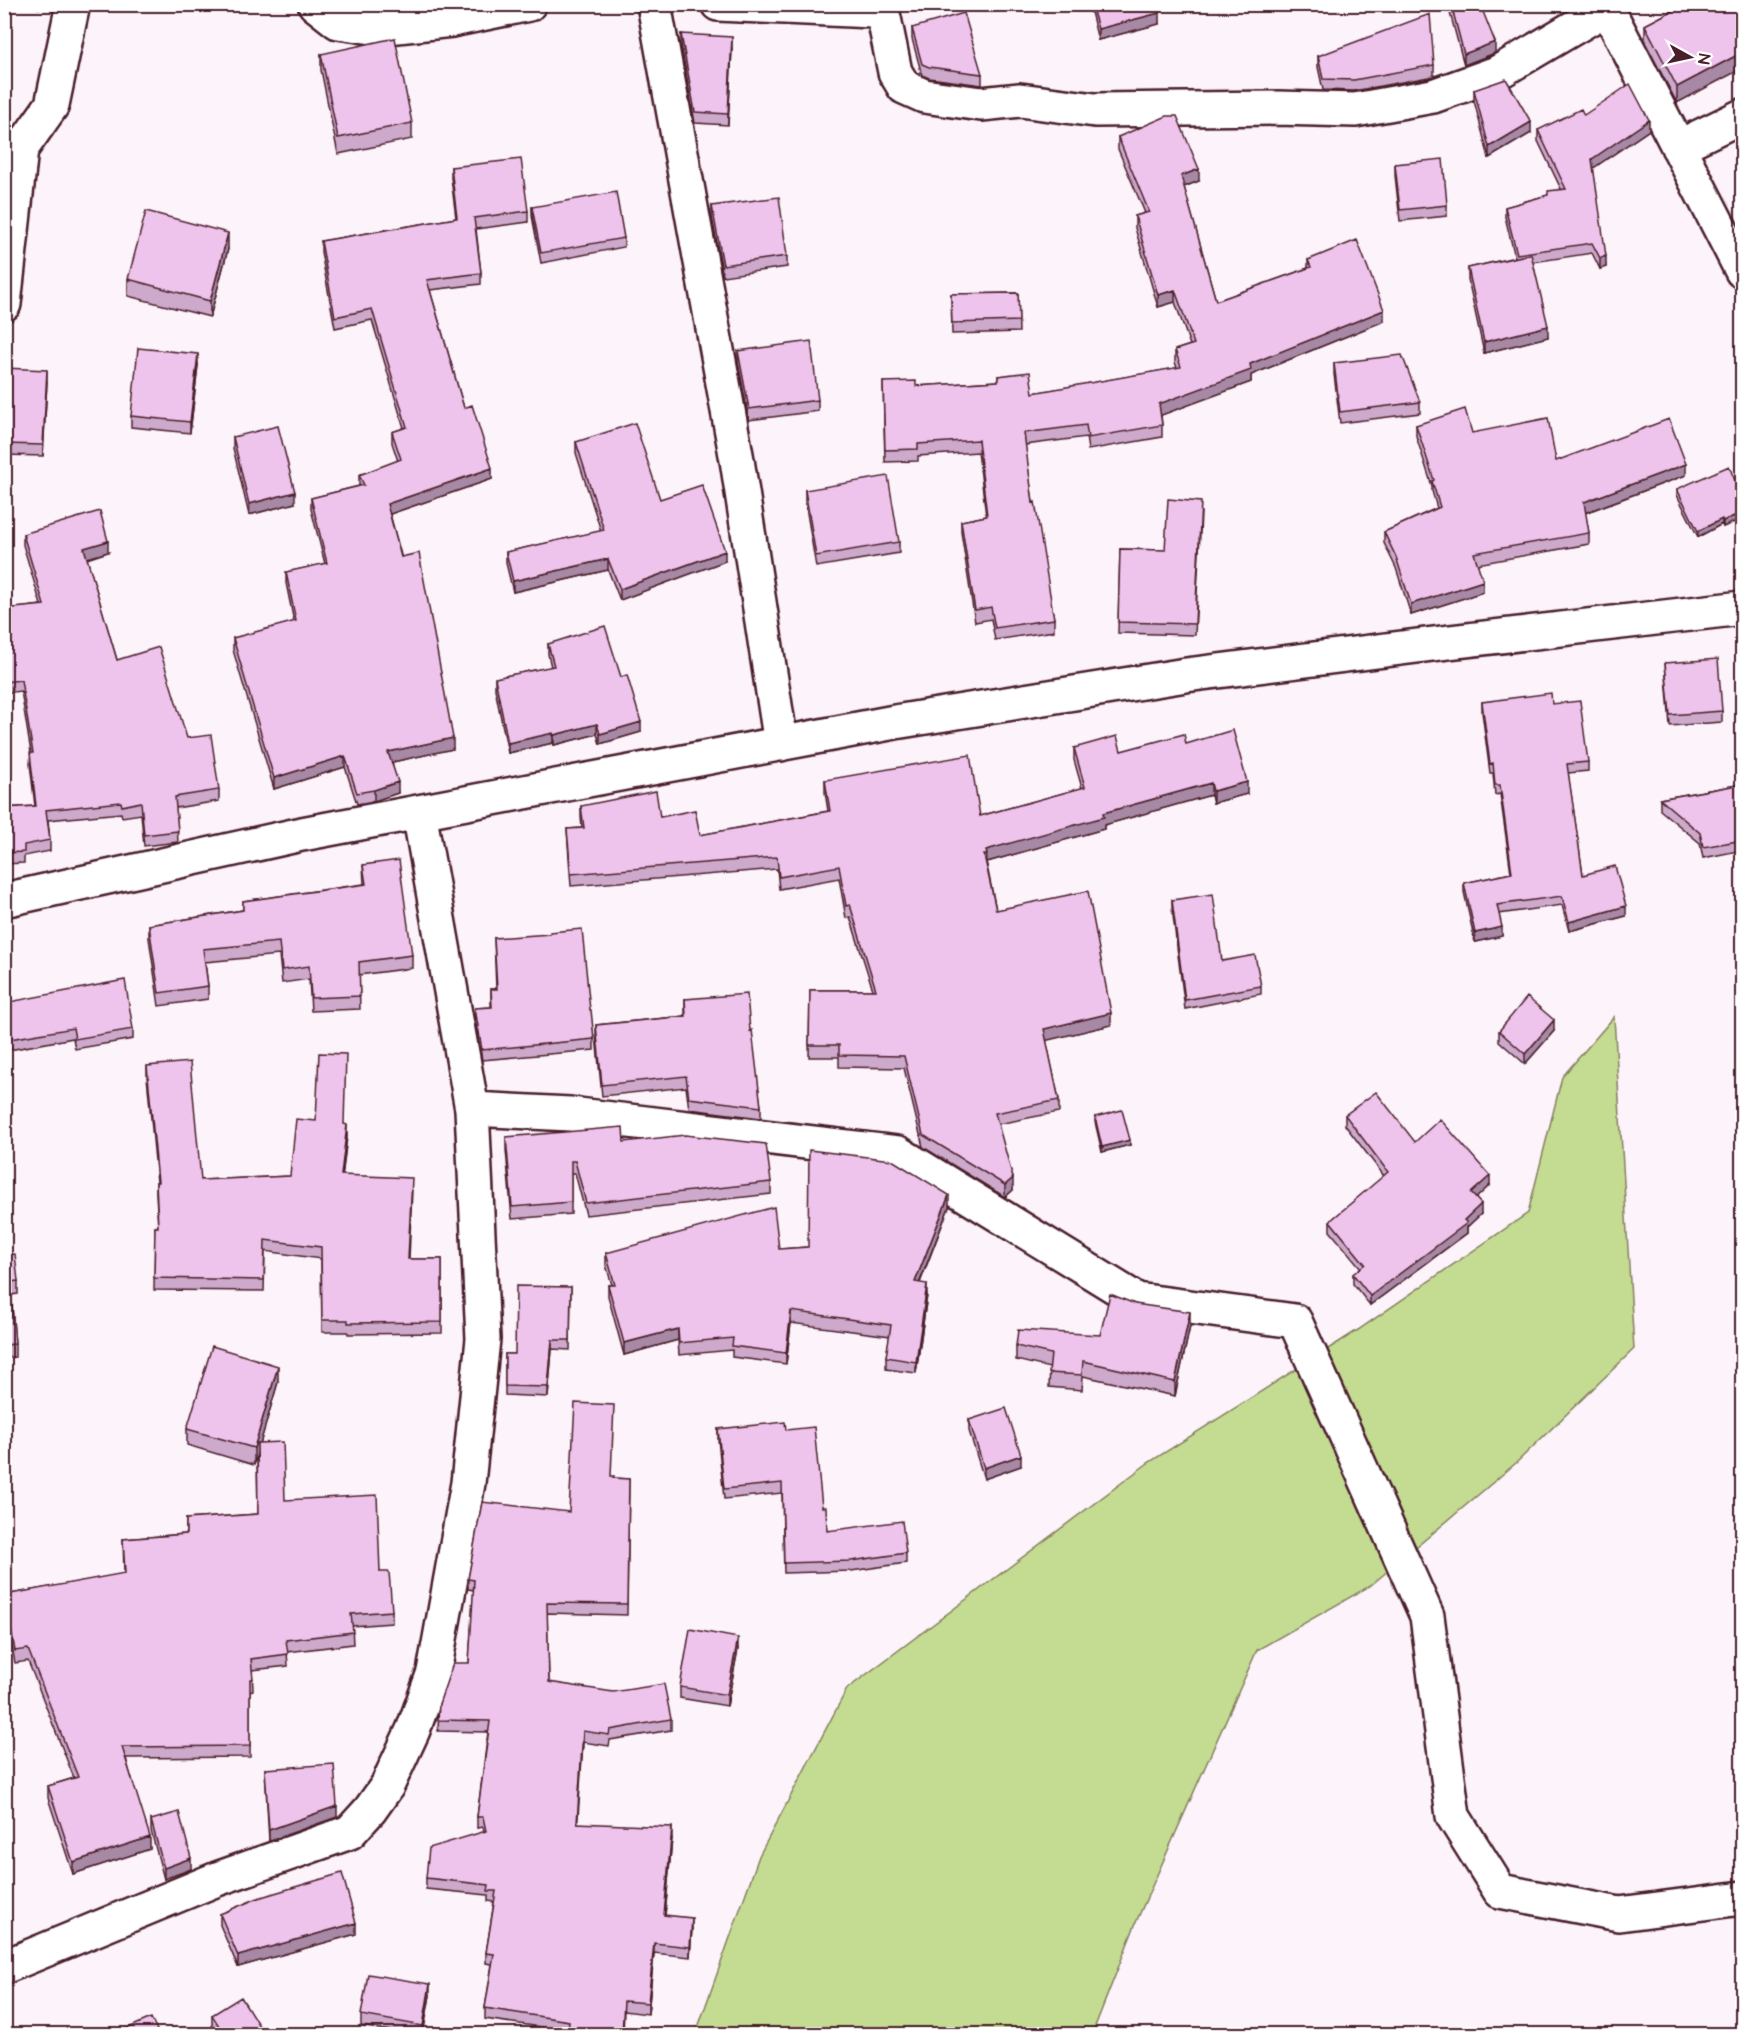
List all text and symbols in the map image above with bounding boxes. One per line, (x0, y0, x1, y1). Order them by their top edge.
north arrow (1660, 27, 1720, 87)
text: N (1692, 52, 1715, 65)

